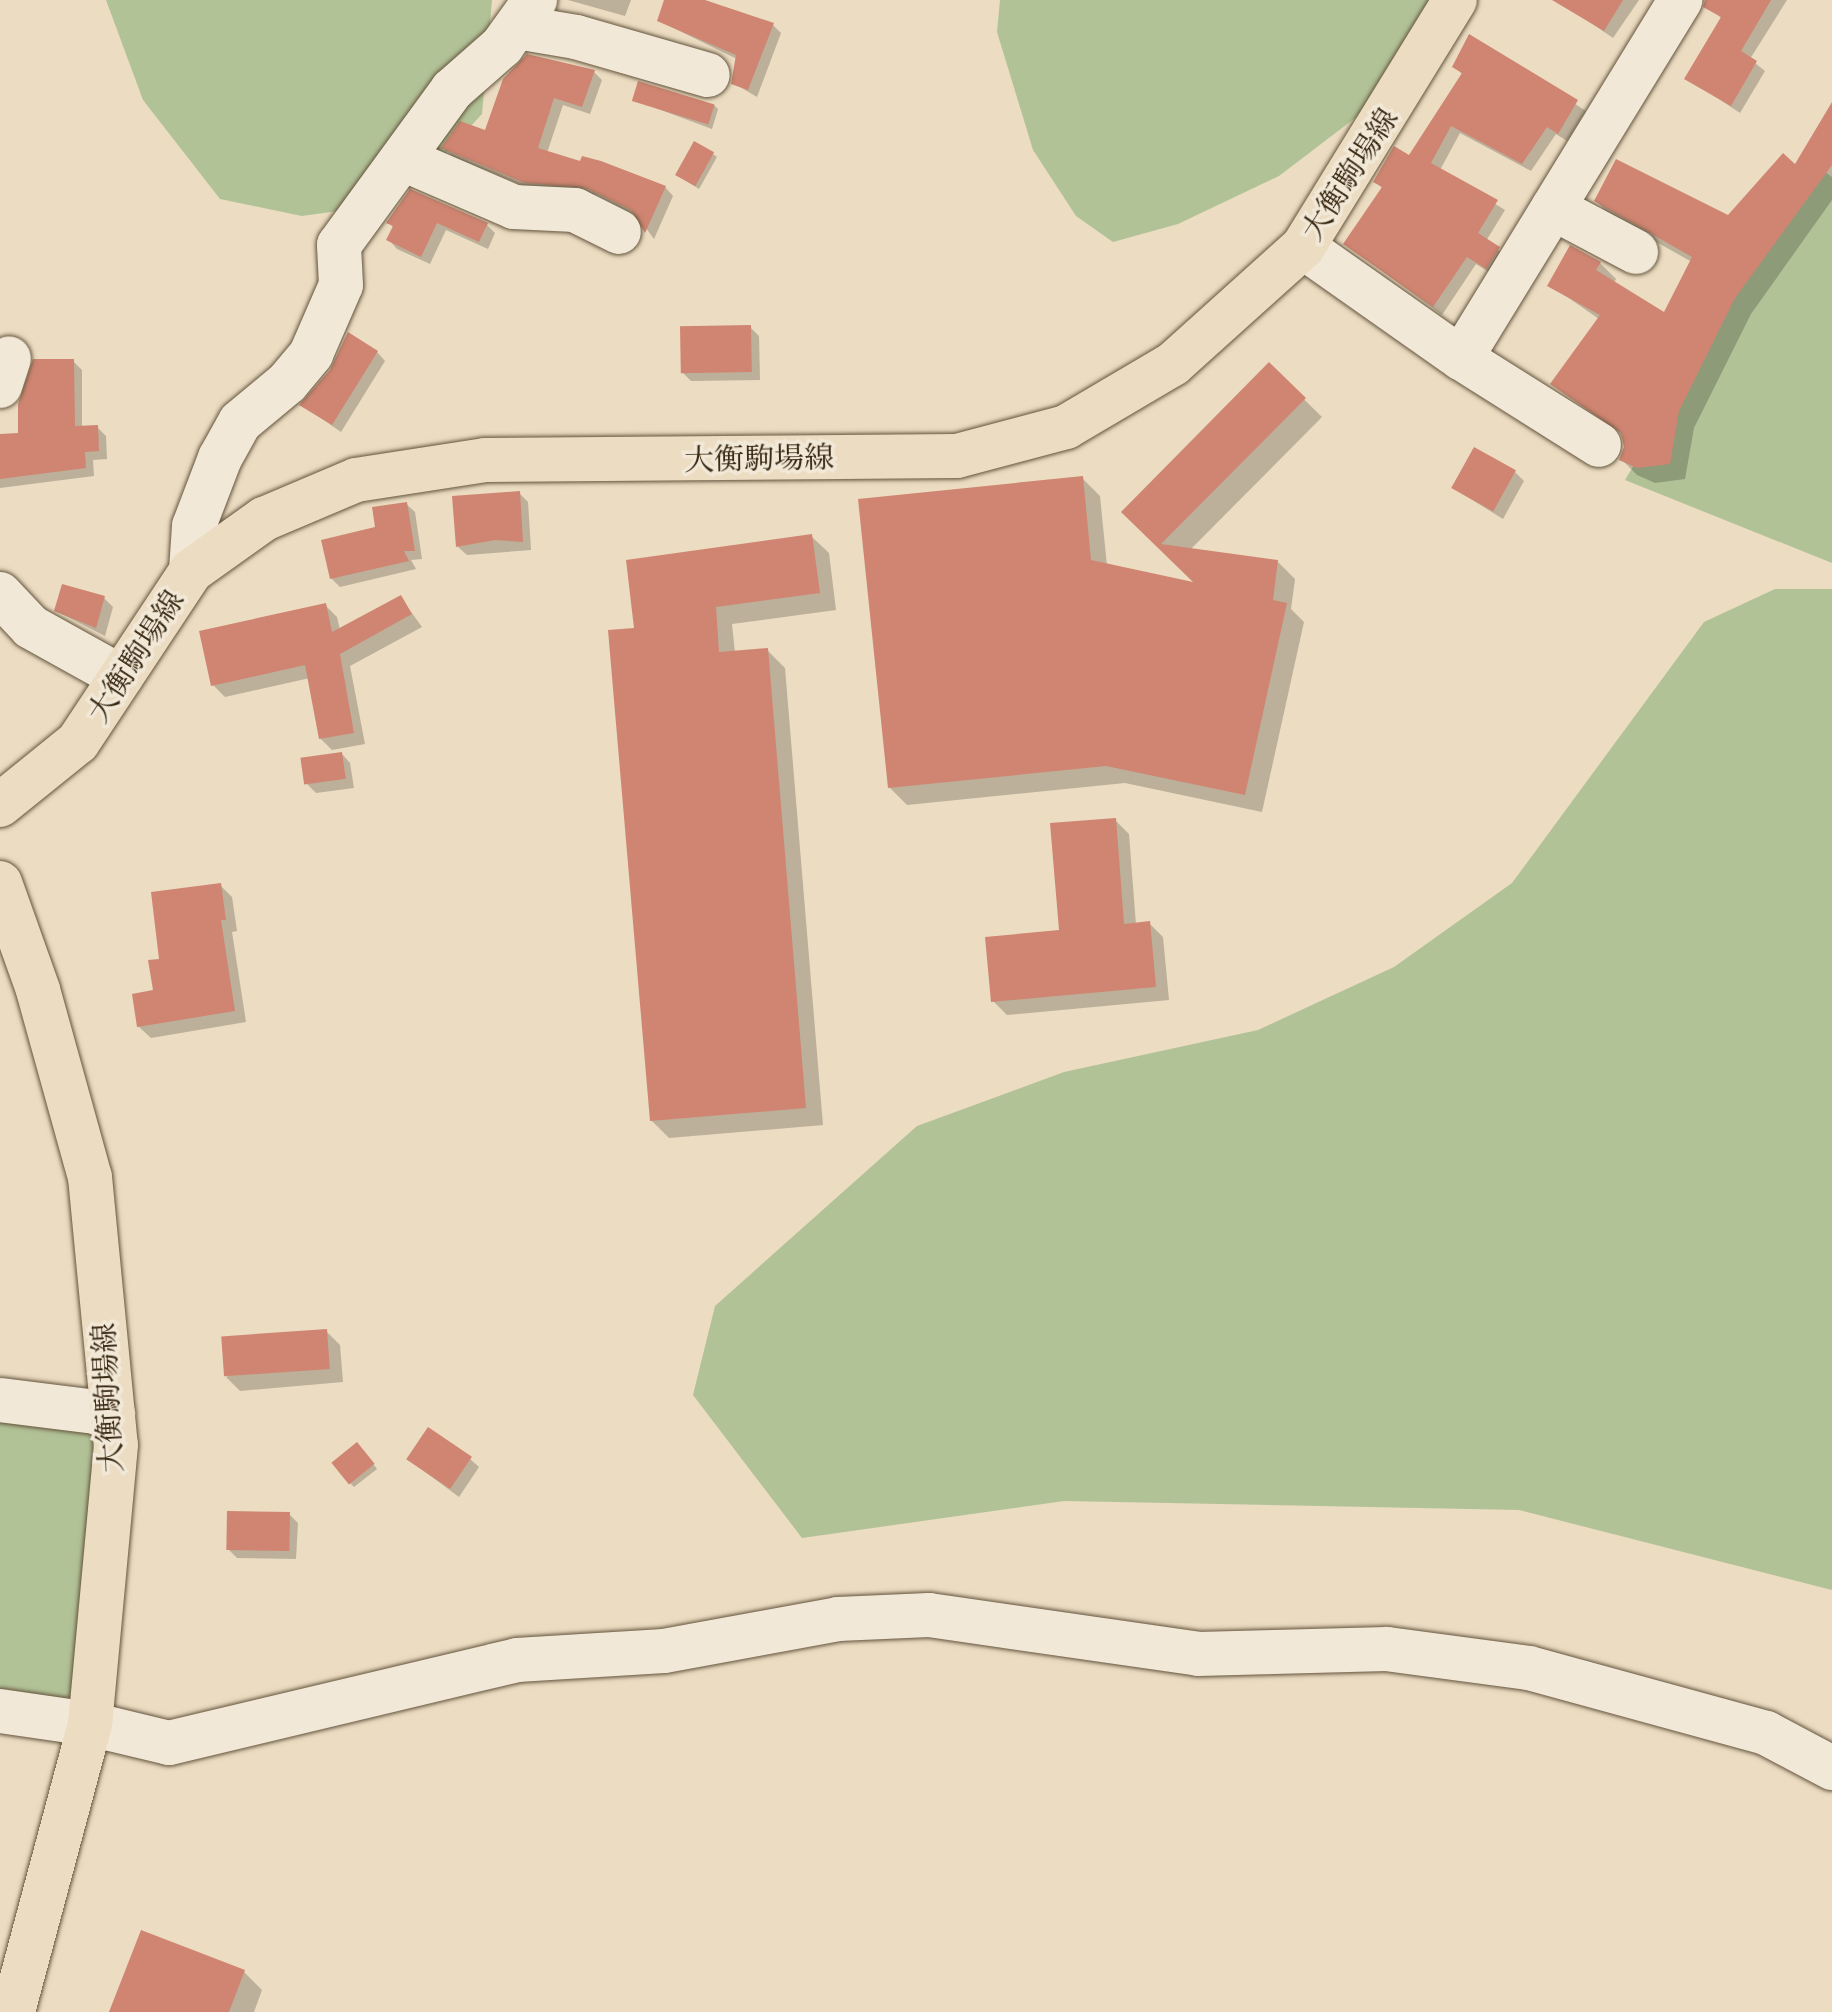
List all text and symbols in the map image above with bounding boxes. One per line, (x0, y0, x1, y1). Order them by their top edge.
street label: 大衡駒場線 (1293, 101, 1405, 247)
street label: 大衡駒場線 (684, 439, 834, 477)
street label: 大衡駒場線 (79, 583, 191, 729)
street label: 大衡駒場線 (85, 1322, 129, 1474)

